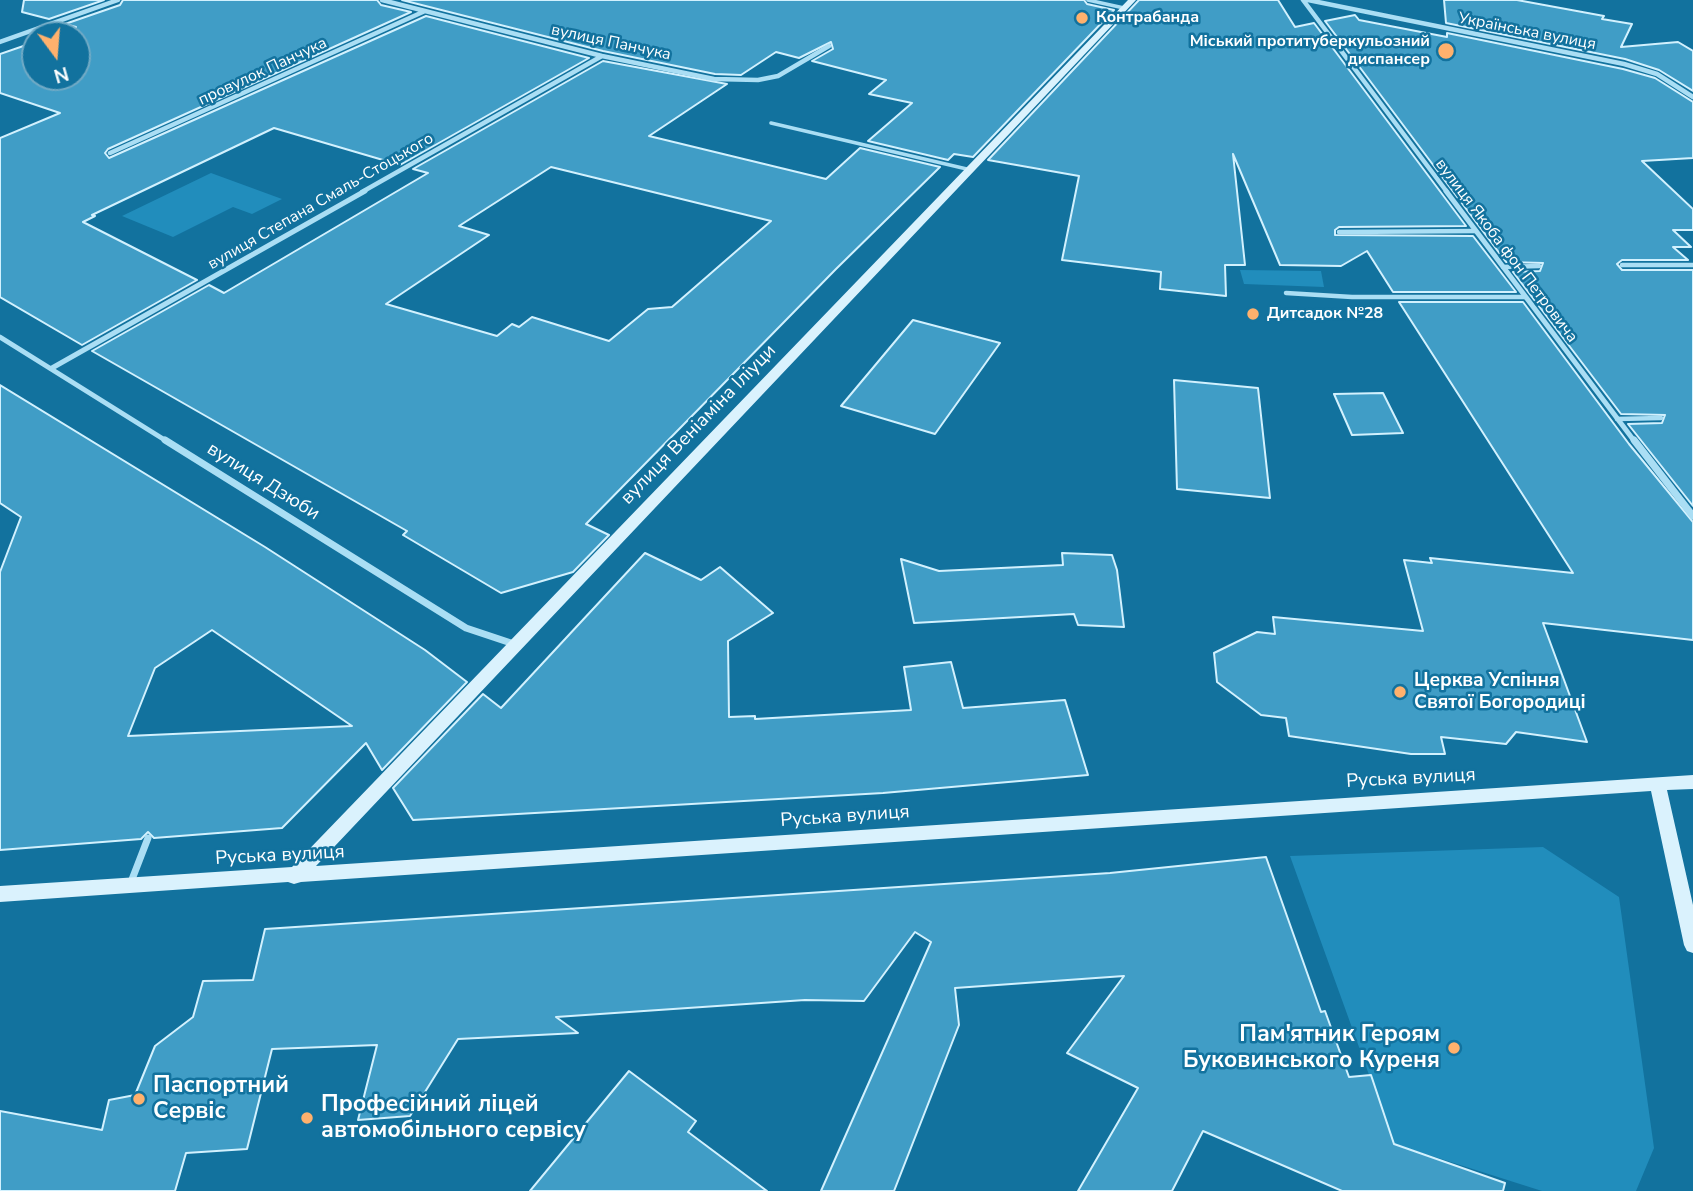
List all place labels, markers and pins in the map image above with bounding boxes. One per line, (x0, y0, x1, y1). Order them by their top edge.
place label: Контрабанда (1096, 8, 1199, 28)
marker: Контрабанда (1074, 10, 1090, 26)
place label: Міський протитуберкульозний диспансер (1190, 32, 1430, 70)
marker: Міський протитуберкульозний диспансер (1436, 41, 1456, 61)
place label: Дитсадок №28 (1267, 304, 1383, 324)
marker: Дитсадок №28 (1245, 306, 1261, 322)
place label: Церква Успіння Святої Богородиці (1414, 670, 1586, 714)
marker: Церква Успіння Святої Богородиці (1392, 684, 1408, 700)
place label: Пам'ятник Героям Буковинського Куреня (1183, 1021, 1440, 1075)
marker: Пам'ятник Героям Буковинського Куреня (1446, 1040, 1462, 1056)
place label: Паспортний Сервіс (153, 1072, 289, 1126)
marker: Паспортний Сервіс (131, 1091, 147, 1107)
place label: Професійний ліцей автомобільного сервісу (321, 1091, 586, 1145)
marker: Професійний ліцей автомобільного сервісу (299, 1110, 315, 1126)

